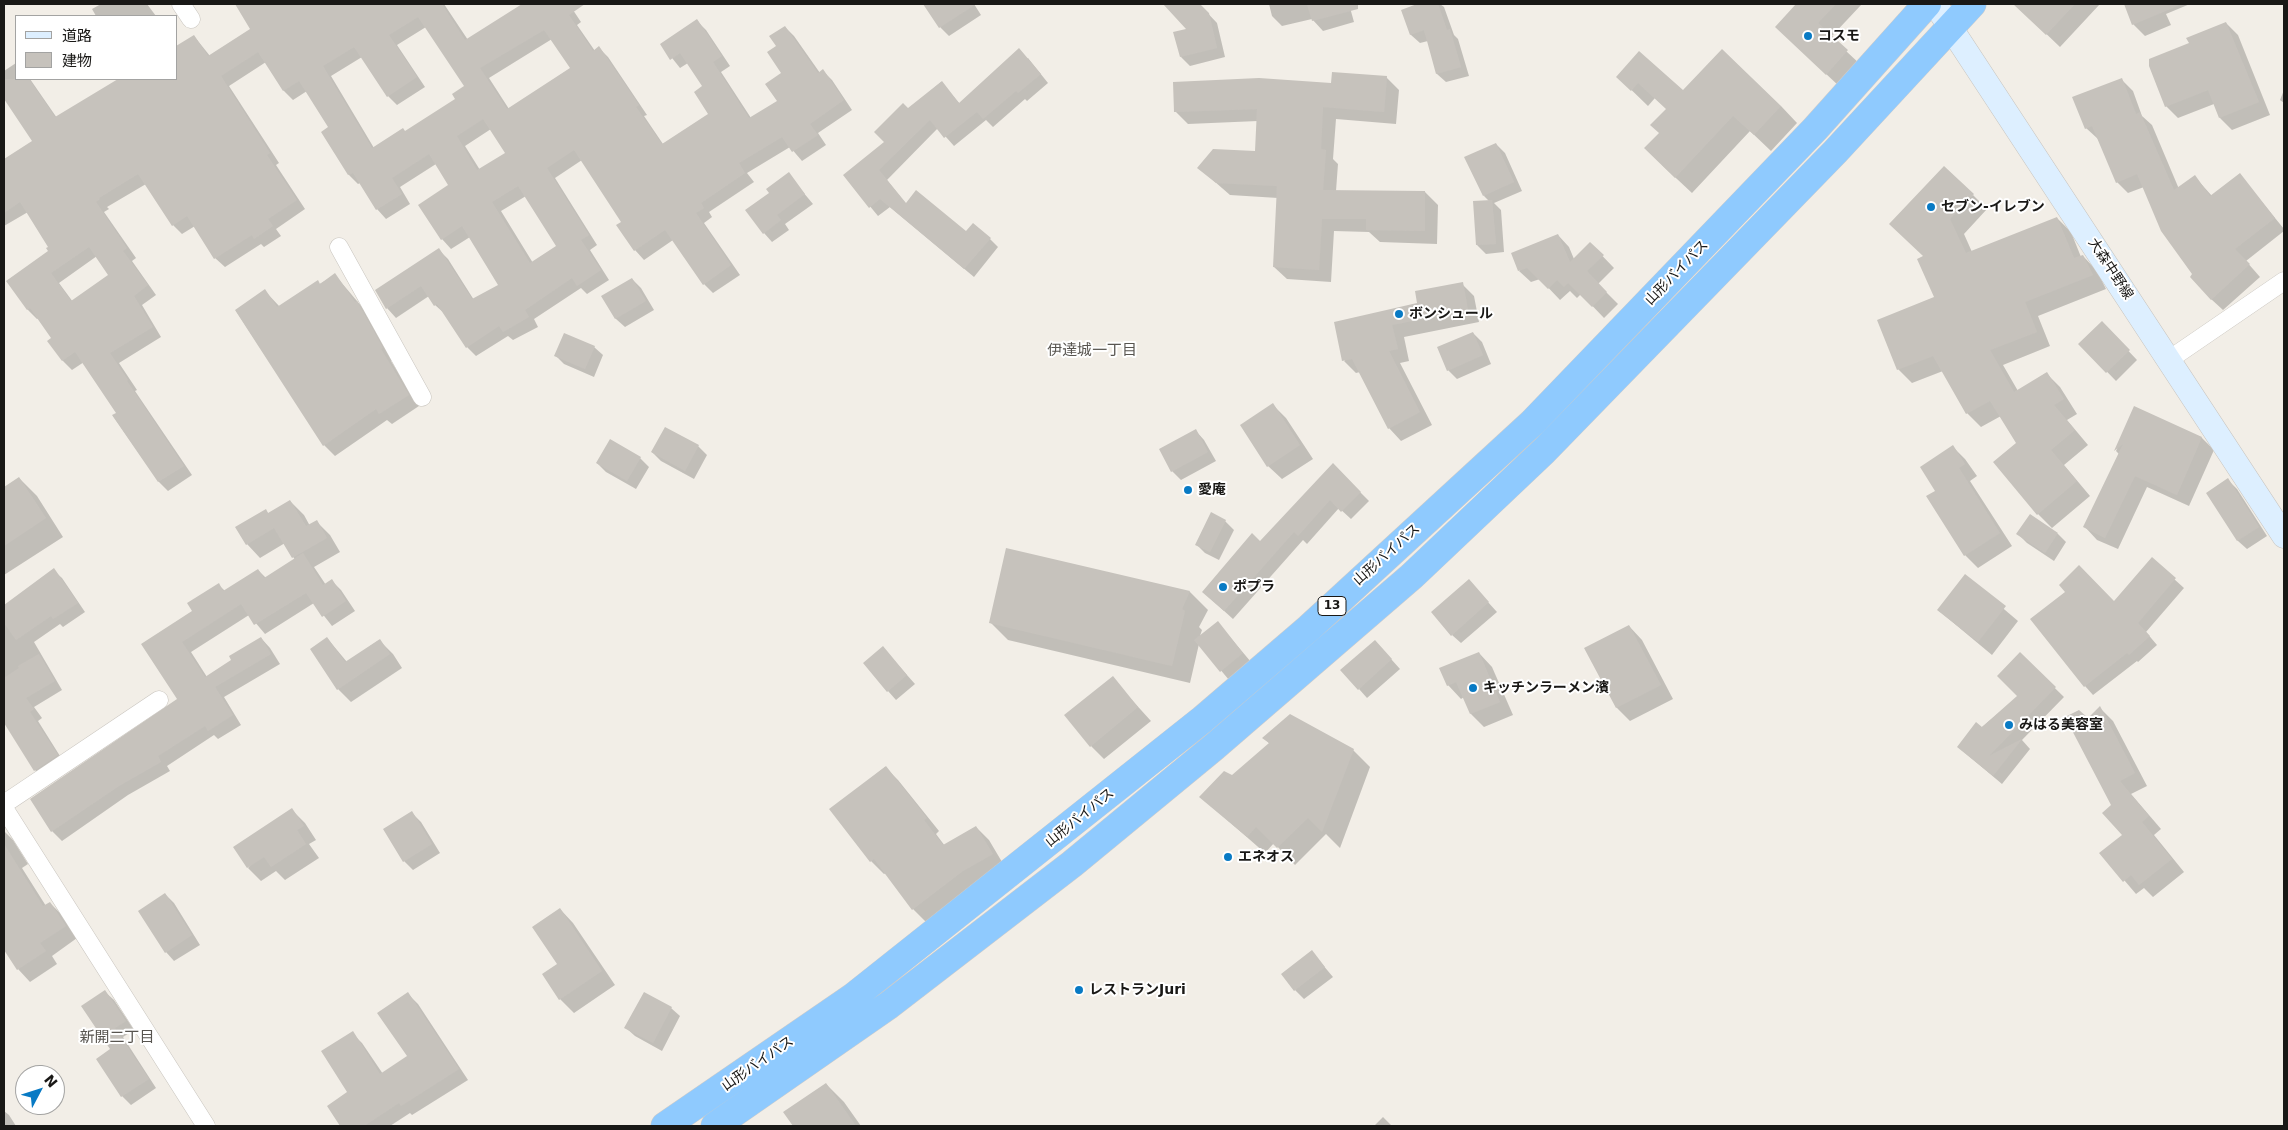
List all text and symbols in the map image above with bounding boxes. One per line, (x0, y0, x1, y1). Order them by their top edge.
legend (15, 15, 178, 80)
text: 道路 (62, 27, 92, 45)
place label: コスモ (1818, 28, 1860, 44)
marker: コスモ (1802, 30, 1814, 42)
text: 建物 (62, 52, 92, 70)
place label: セブン-イレブン (1941, 199, 2045, 215)
marker: セブン-イレブン (1925, 201, 1937, 213)
street label: 大森中野線 (2084, 235, 2136, 303)
street label: 山形バイパス (1642, 237, 1712, 309)
place label: ボンシュール (1409, 306, 1493, 322)
marker: ボンシュール (1393, 308, 1405, 320)
district label: 伊達城一丁目 (1047, 342, 1137, 360)
place label: 愛庵 (1198, 482, 1226, 498)
marker: 愛庵 (1182, 484, 1194, 496)
street label: 山形バイパス (1350, 521, 1424, 589)
place label: ポプラ (1233, 579, 1275, 595)
marker: ポプラ (1217, 581, 1229, 593)
road number: 13 (1318, 596, 1346, 616)
place label: キッチンラーメン濱 (1483, 680, 1609, 696)
marker: キッチンラーメン濱 (1467, 682, 1479, 694)
place label: みはる美容室 (2019, 717, 2103, 733)
marker: みはる美容室 (2003, 719, 2015, 731)
street label: 山形バイパス (1042, 785, 1118, 851)
place label: エネオス (1238, 849, 1294, 865)
marker: エネオス (1222, 851, 1234, 863)
place label: レストランJuri (1089, 982, 1186, 998)
marker: レストランJuri (1073, 984, 1085, 996)
district label: 新開二丁目 (80, 1029, 154, 1047)
street label: 山形バイパス (719, 1033, 797, 1095)
north arrow (15, 1065, 65, 1115)
text: N (41, 1071, 61, 1091)

